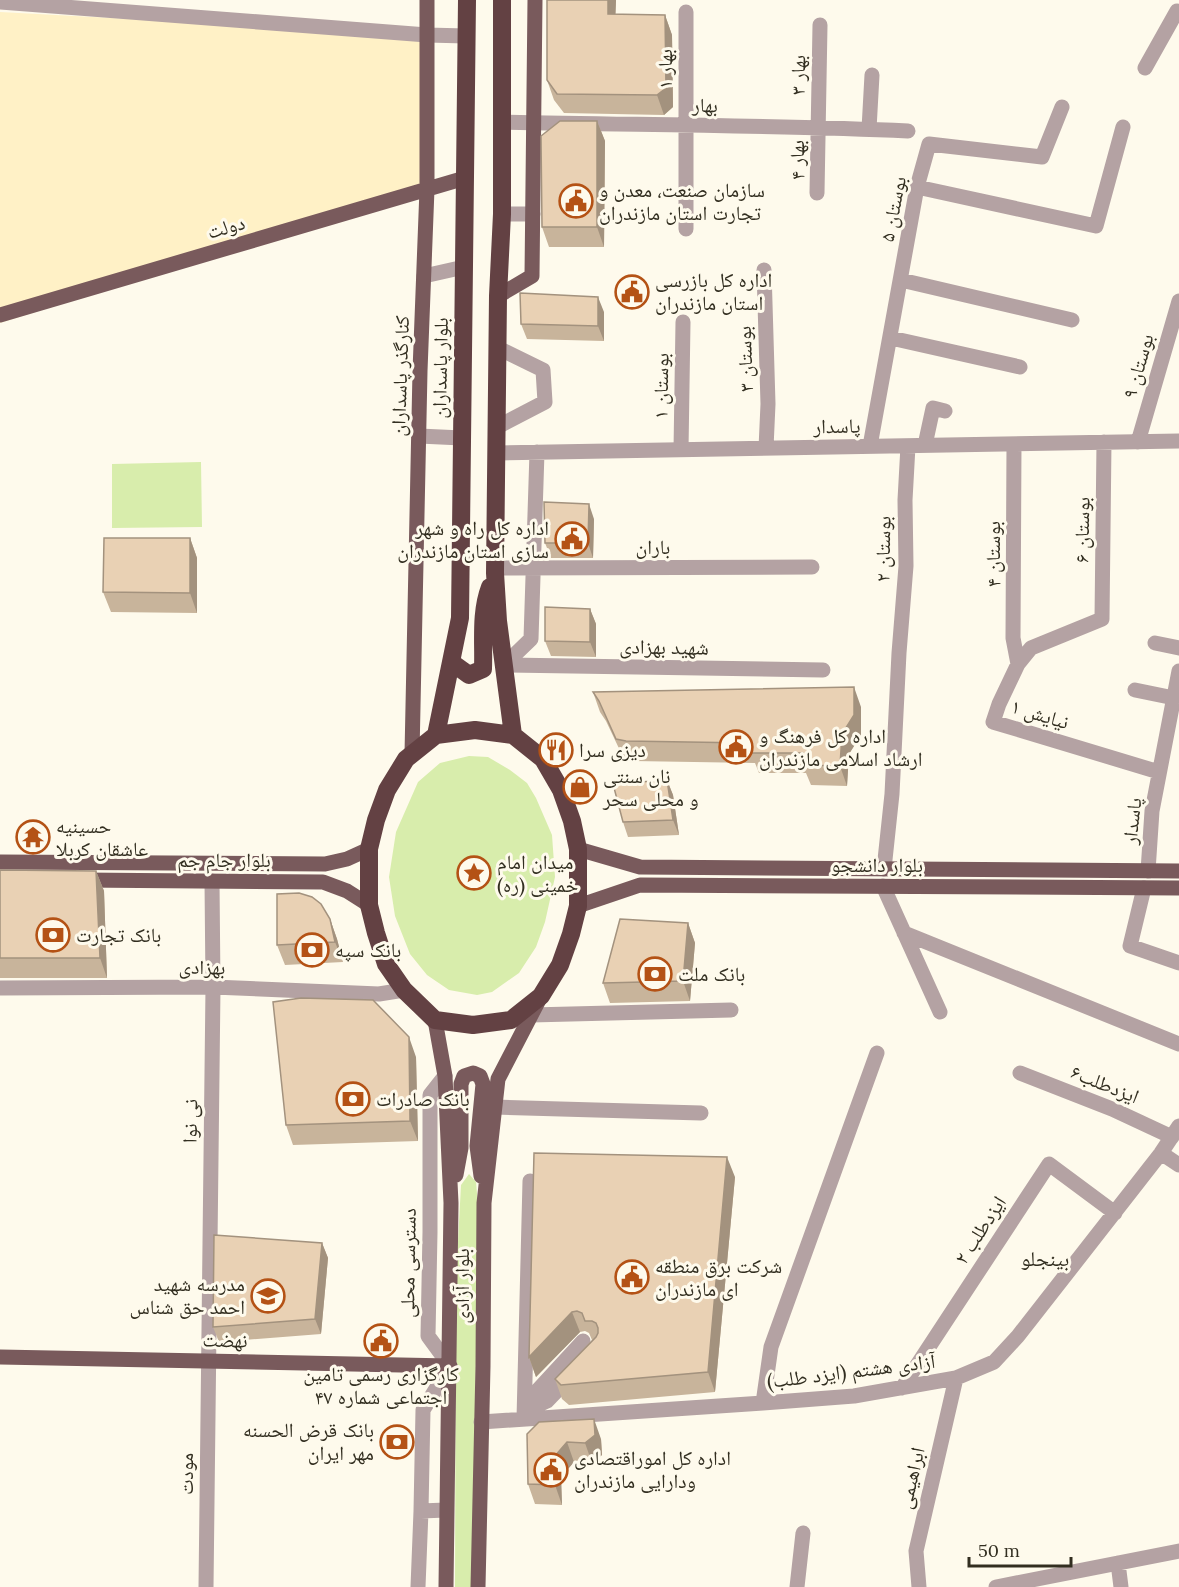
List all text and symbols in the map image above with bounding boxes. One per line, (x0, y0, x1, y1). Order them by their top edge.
street label: بهار ۱ (652, 49, 677, 89)
street label: بهار ۳ (785, 55, 810, 95)
street label: بهار (691, 92, 718, 117)
street label: بهار ۴ (784, 140, 809, 180)
street label: بوستان ۵ (874, 174, 911, 244)
place label: سازمان صنعت، معدن و تجارت استان مازندران (599, 177, 765, 225)
public building icon: سازمان صنعت، معدن و تجارت استان مازندران (558, 183, 594, 219)
street label: دولت (204, 209, 248, 244)
place label: اداره کل بازرسی استان مازندران (655, 267, 772, 315)
public building icon: اداره کل بازرسی استان مازندران (614, 274, 650, 310)
street label: کنارگذر پاسداران (385, 315, 414, 437)
street label: بلوار پاسداران (426, 317, 453, 419)
street label: بوستان ۳ (731, 325, 758, 393)
street label: بوستان ۹ (1116, 331, 1159, 401)
street label: بوستان ۱ (647, 353, 674, 419)
street label: پاسدار (812, 413, 861, 439)
street label: بوستان ۶ (1068, 497, 1095, 563)
place label: اداره کل راه و شهر سازی استان مازندران (397, 515, 549, 563)
street label: بوستان ۲ (869, 516, 896, 582)
public building icon: اداره کل راه و شهر سازی استان مازندران (554, 521, 590, 557)
street label: بوستان ۴ (980, 521, 1005, 587)
street label: باران (636, 534, 670, 559)
street label: شهید بهزادی (619, 633, 709, 660)
street label: نیایش ۱ (1008, 693, 1072, 734)
place label: اداره کل فرهنگ و ارشاد اسلامی مازندران (759, 723, 923, 771)
public building icon: اداره کل فرهنگ و ارشاد اسلامی مازندران (718, 729, 754, 765)
restaurant icon: دیزی سرا (538, 732, 574, 768)
place label: دیزی سرا (579, 737, 646, 762)
place label: نان سنتی و محلی سحر (602, 763, 699, 811)
shop icon: نان سنتی و محلی سحر (562, 769, 598, 805)
street label: پاسدار (1117, 796, 1147, 847)
place label: حسینیه عاشقان کربلا (56, 813, 148, 861)
temple icon: حسینیه عاشقان کربلا (15, 819, 51, 855)
street label: بلوار جام جم (177, 847, 271, 874)
place label: میدان امام خمینی (ره) (497, 849, 578, 898)
street label: بلوار دانشجو (831, 852, 923, 877)
place icon: میدان امام خمینی (ره) (456, 855, 492, 891)
bank icon: بانک تجارت (35, 917, 71, 953)
place label: بانک تجارت (76, 922, 161, 947)
bank icon: بانک سپه (294, 932, 330, 968)
place label: بانک سپه (335, 937, 401, 962)
street label: بهزادی (178, 954, 226, 979)
bank icon: بانک ملت (637, 956, 673, 992)
place label: بانک ملت (678, 961, 745, 986)
street label: ایزدطلب۶ (1067, 1059, 1143, 1109)
bank icon: بانک صادرات (335, 1081, 371, 1117)
place label: بانک صادرات (376, 1086, 470, 1111)
street label: نی نوا (177, 1099, 202, 1143)
street label: ایزدطلب ۲ (948, 1191, 1011, 1269)
street label: دسترسی محلی (394, 1208, 421, 1318)
district label: بینجلو (1021, 1245, 1069, 1272)
street label: بلوار آزادی (449, 1248, 474, 1324)
place label: شرکت برق منطقه ای مازندران (655, 1253, 782, 1301)
public building icon: شرکت برق منطقه ای مازندران (614, 1259, 650, 1295)
place label: مدرسه شهید احمد حق شناس (129, 1271, 245, 1319)
school or university icon: مدرسه شهید احمد حق شناس (250, 1278, 286, 1314)
public building icon: کارگزاری رسمی تامین اجتماعی شماره ۴۷ (363, 1323, 399, 1359)
street label: نهضت (202, 1327, 248, 1352)
street label: آزادی هشتم (ایزد طلب) (765, 1348, 938, 1395)
place label: کارگزاری رسمی تامین اجتماعی شماره ۴۷ (303, 1361, 459, 1409)
place label: بانک قرض الحسنه مهر ایران (243, 1417, 374, 1465)
bank icon: بانک قرض الحسنه مهر ایران (379, 1424, 415, 1460)
place label: اداره کل اموراقتصادی ودارایی مازندران (574, 1445, 731, 1493)
street label: ابراهیمی (891, 1445, 930, 1511)
public building icon: اداره کل اموراقتصادی ودارایی مازندران (533, 1452, 569, 1488)
street label: مودت (173, 1453, 198, 1495)
scale bar (969, 1530, 1071, 1568)
text: 50 m (978, 1539, 1020, 1562)

